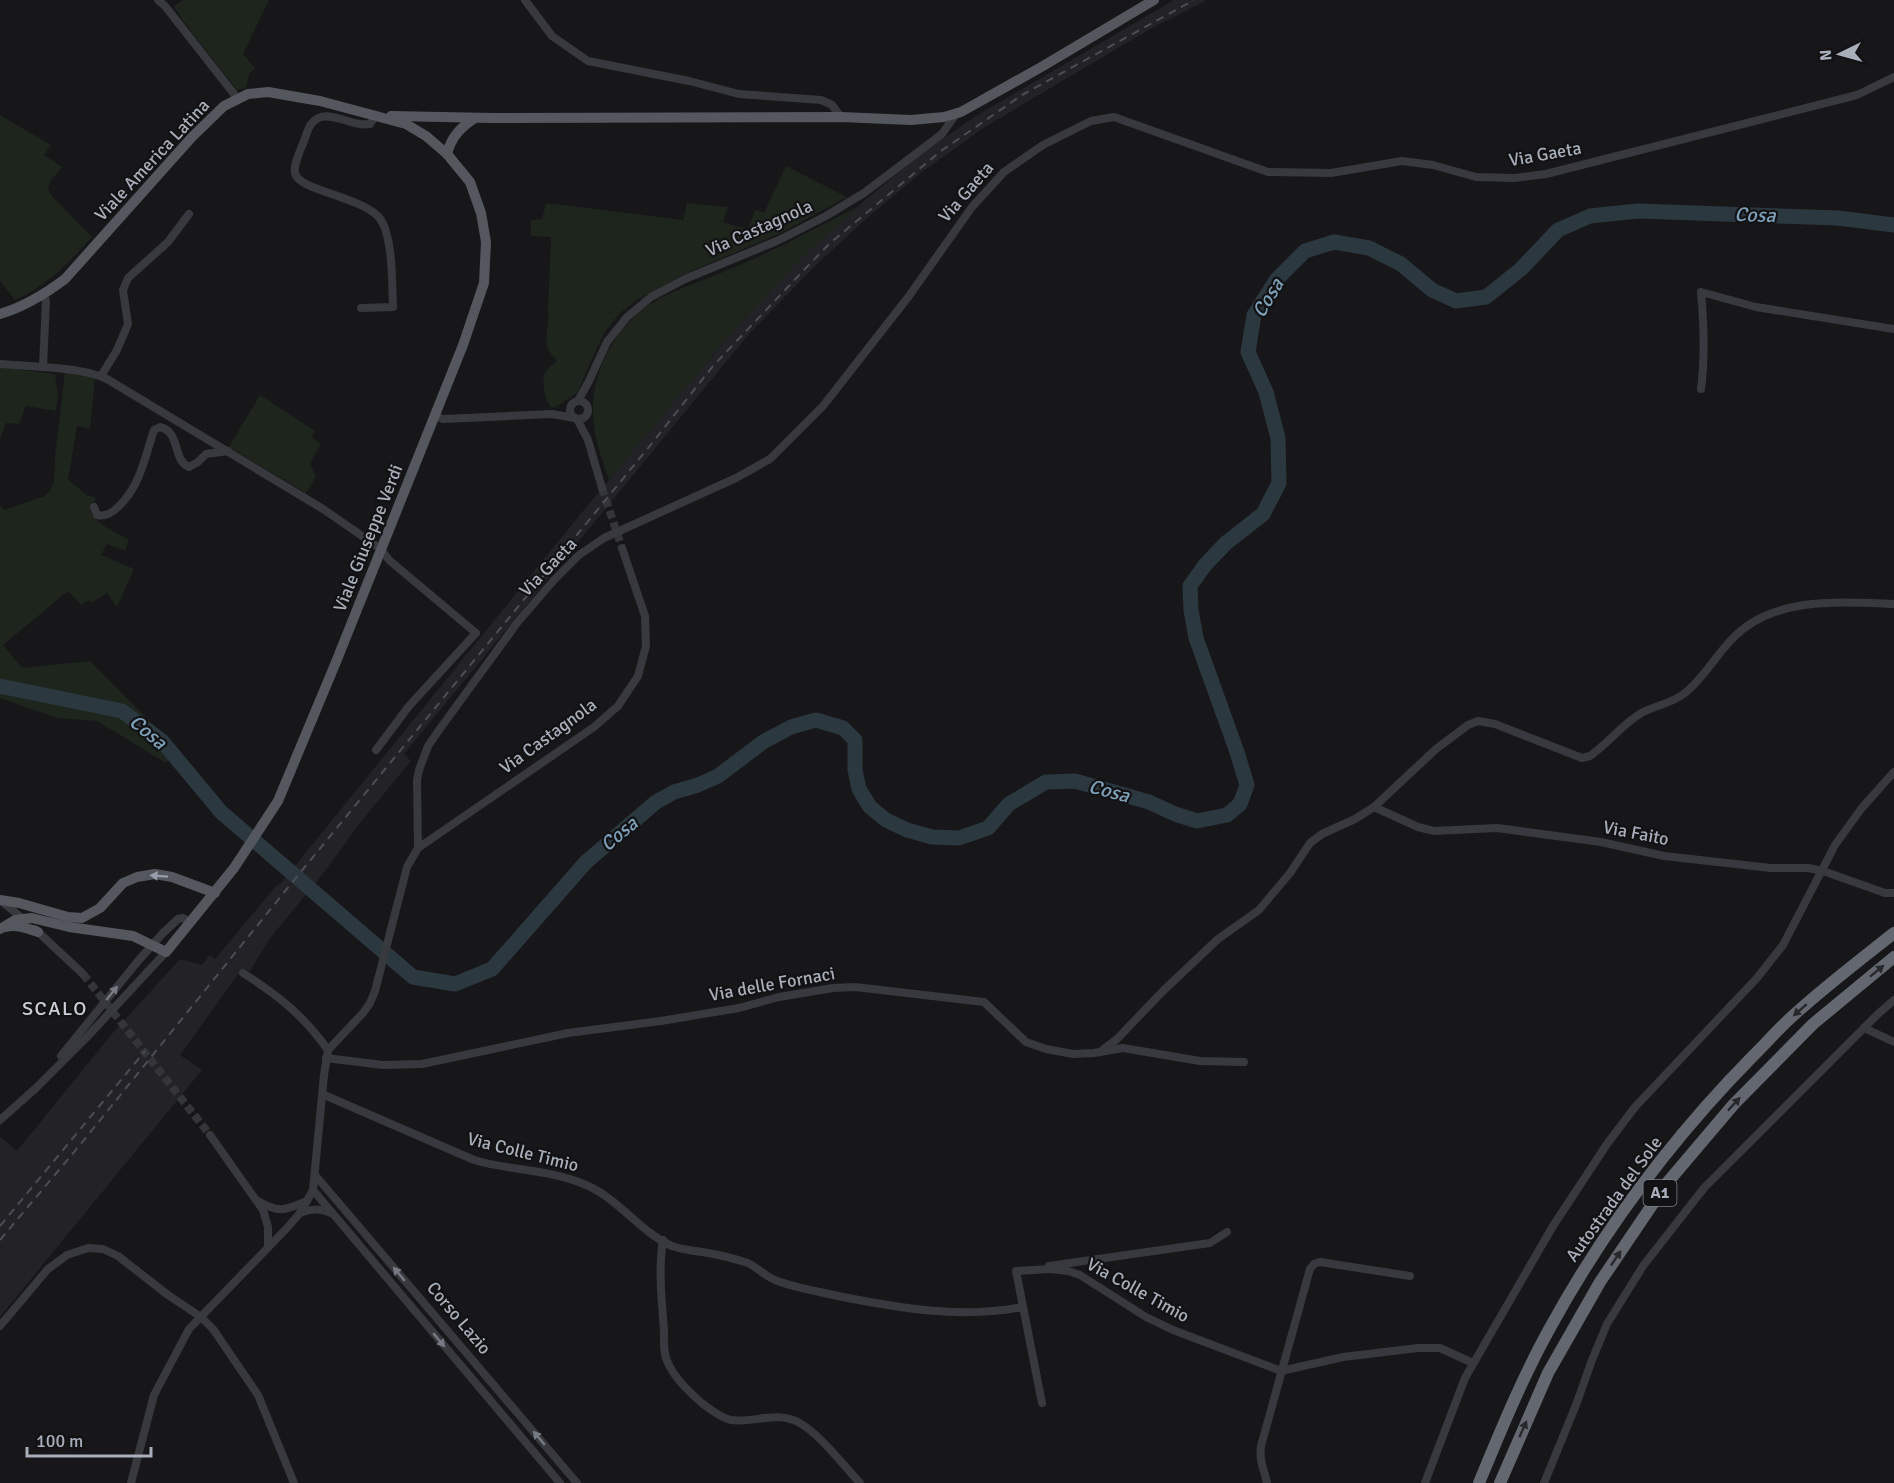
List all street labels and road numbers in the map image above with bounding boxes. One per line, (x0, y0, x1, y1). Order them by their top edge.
street label: Viale America Latina (90, 95, 214, 225)
street label: Via Gaeta (1507, 137, 1583, 171)
street label: Via Gaeta (934, 157, 998, 227)
street label: Via Castagnola (702, 195, 816, 261)
street label: Viale Giuseppe Verdi (328, 461, 408, 615)
street label: Via Gaeta (515, 533, 581, 601)
street label: Via Castagnola (495, 693, 601, 779)
street label: Via Faito (1601, 816, 1671, 850)
street label: Via delle Fornaci (707, 962, 837, 1006)
street label: Via Colle Timio (465, 1128, 581, 1176)
street label: Autostrada del Sole (1561, 1132, 1667, 1266)
road number: A1 (1644, 1180, 1676, 1206)
street label: Via Colle Timio (1083, 1253, 1193, 1327)
street label: Corso Lazio (422, 1277, 496, 1359)

